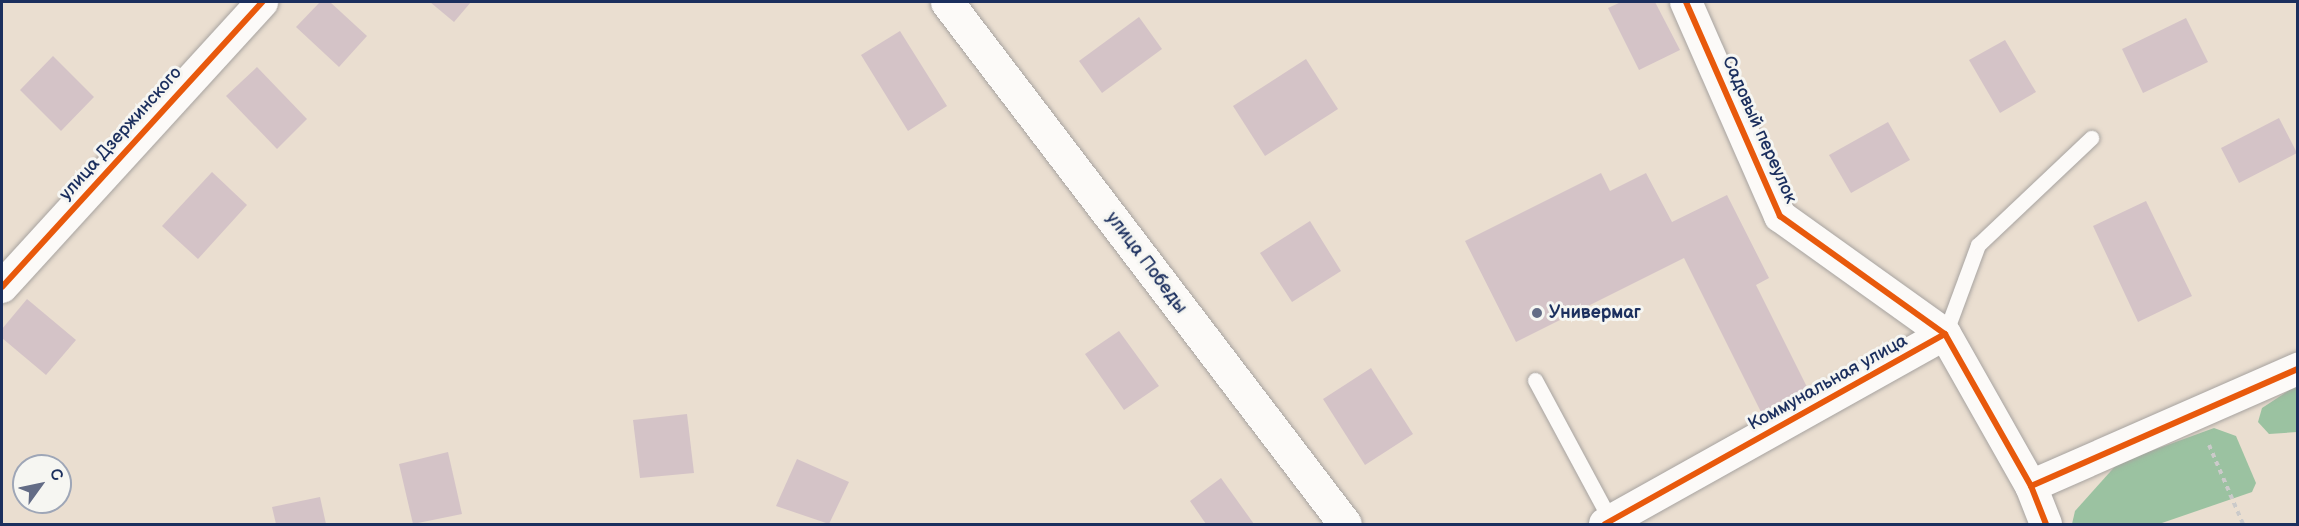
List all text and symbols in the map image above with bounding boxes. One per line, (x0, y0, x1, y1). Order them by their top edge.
street label: Садовый переулок (1717, 53, 1801, 207)
street label: улица Дзержинского (55, 63, 187, 205)
street label: улица Победы (1101, 208, 1191, 318)
place label: Универмаг (1549, 302, 1641, 324)
marker: Универмаг (1530, 306, 1544, 320)
street label: Коммунальная улица (1745, 330, 1911, 436)
north arrow (12, 454, 72, 514)
text: С (45, 465, 67, 485)

